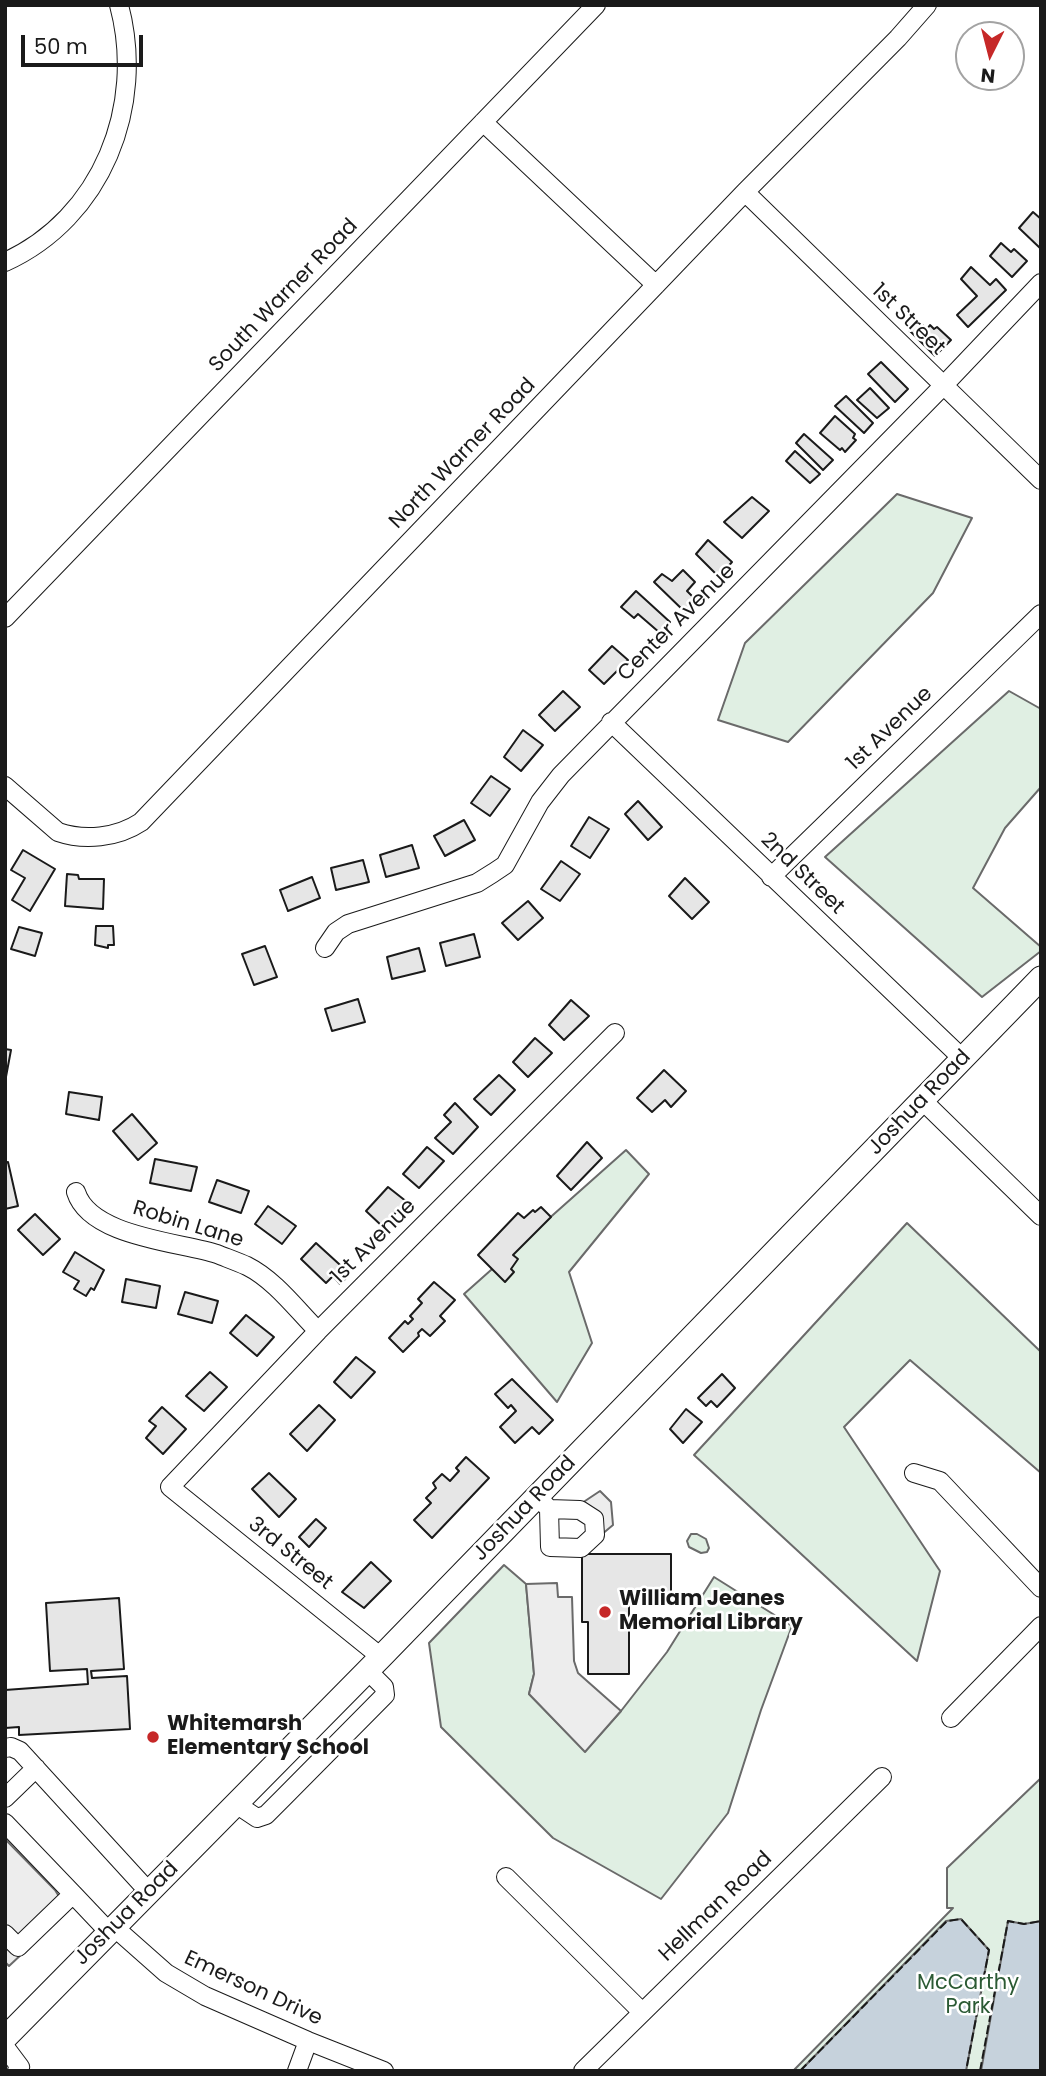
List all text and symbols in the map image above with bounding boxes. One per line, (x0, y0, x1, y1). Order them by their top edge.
scale bar (24, 21, 147, 65)
north arrow (955, 21, 1025, 91)
text: 50 m (34, 32, 88, 61)
text: N (979, 61, 996, 90)
street label: South Warner Road (204, 214, 364, 378)
street label: 1st Street (866, 279, 950, 361)
street label: North Warner Road (385, 373, 541, 535)
street label: Center Avenue (613, 559, 741, 687)
street label: 1st Avenue (842, 682, 938, 776)
street label: 2nd Street (755, 828, 849, 920)
street label: Joshua Road (863, 1045, 977, 1161)
street label: 1st Avenue (326, 1194, 422, 1290)
street label: Robin Lane (130, 1196, 246, 1254)
street label: Joshua Road (468, 1451, 582, 1567)
street label: 3rd Street (243, 1512, 337, 1596)
place label: William Jeanes Memorial Library (619, 1587, 803, 1637)
marker: William Jeanes Memorial Library (597, 1604, 613, 1620)
place label: Whitemarsh Elementary School (167, 1712, 369, 1762)
marker: Whitemarsh Elementary School (145, 1729, 161, 1745)
street label: Hellman Road (654, 1847, 778, 1967)
street label: Joshua Road (70, 1857, 184, 1971)
street label: Emerson Drive (180, 1946, 326, 2032)
park label: McCarthy Park (917, 1971, 1019, 2021)

